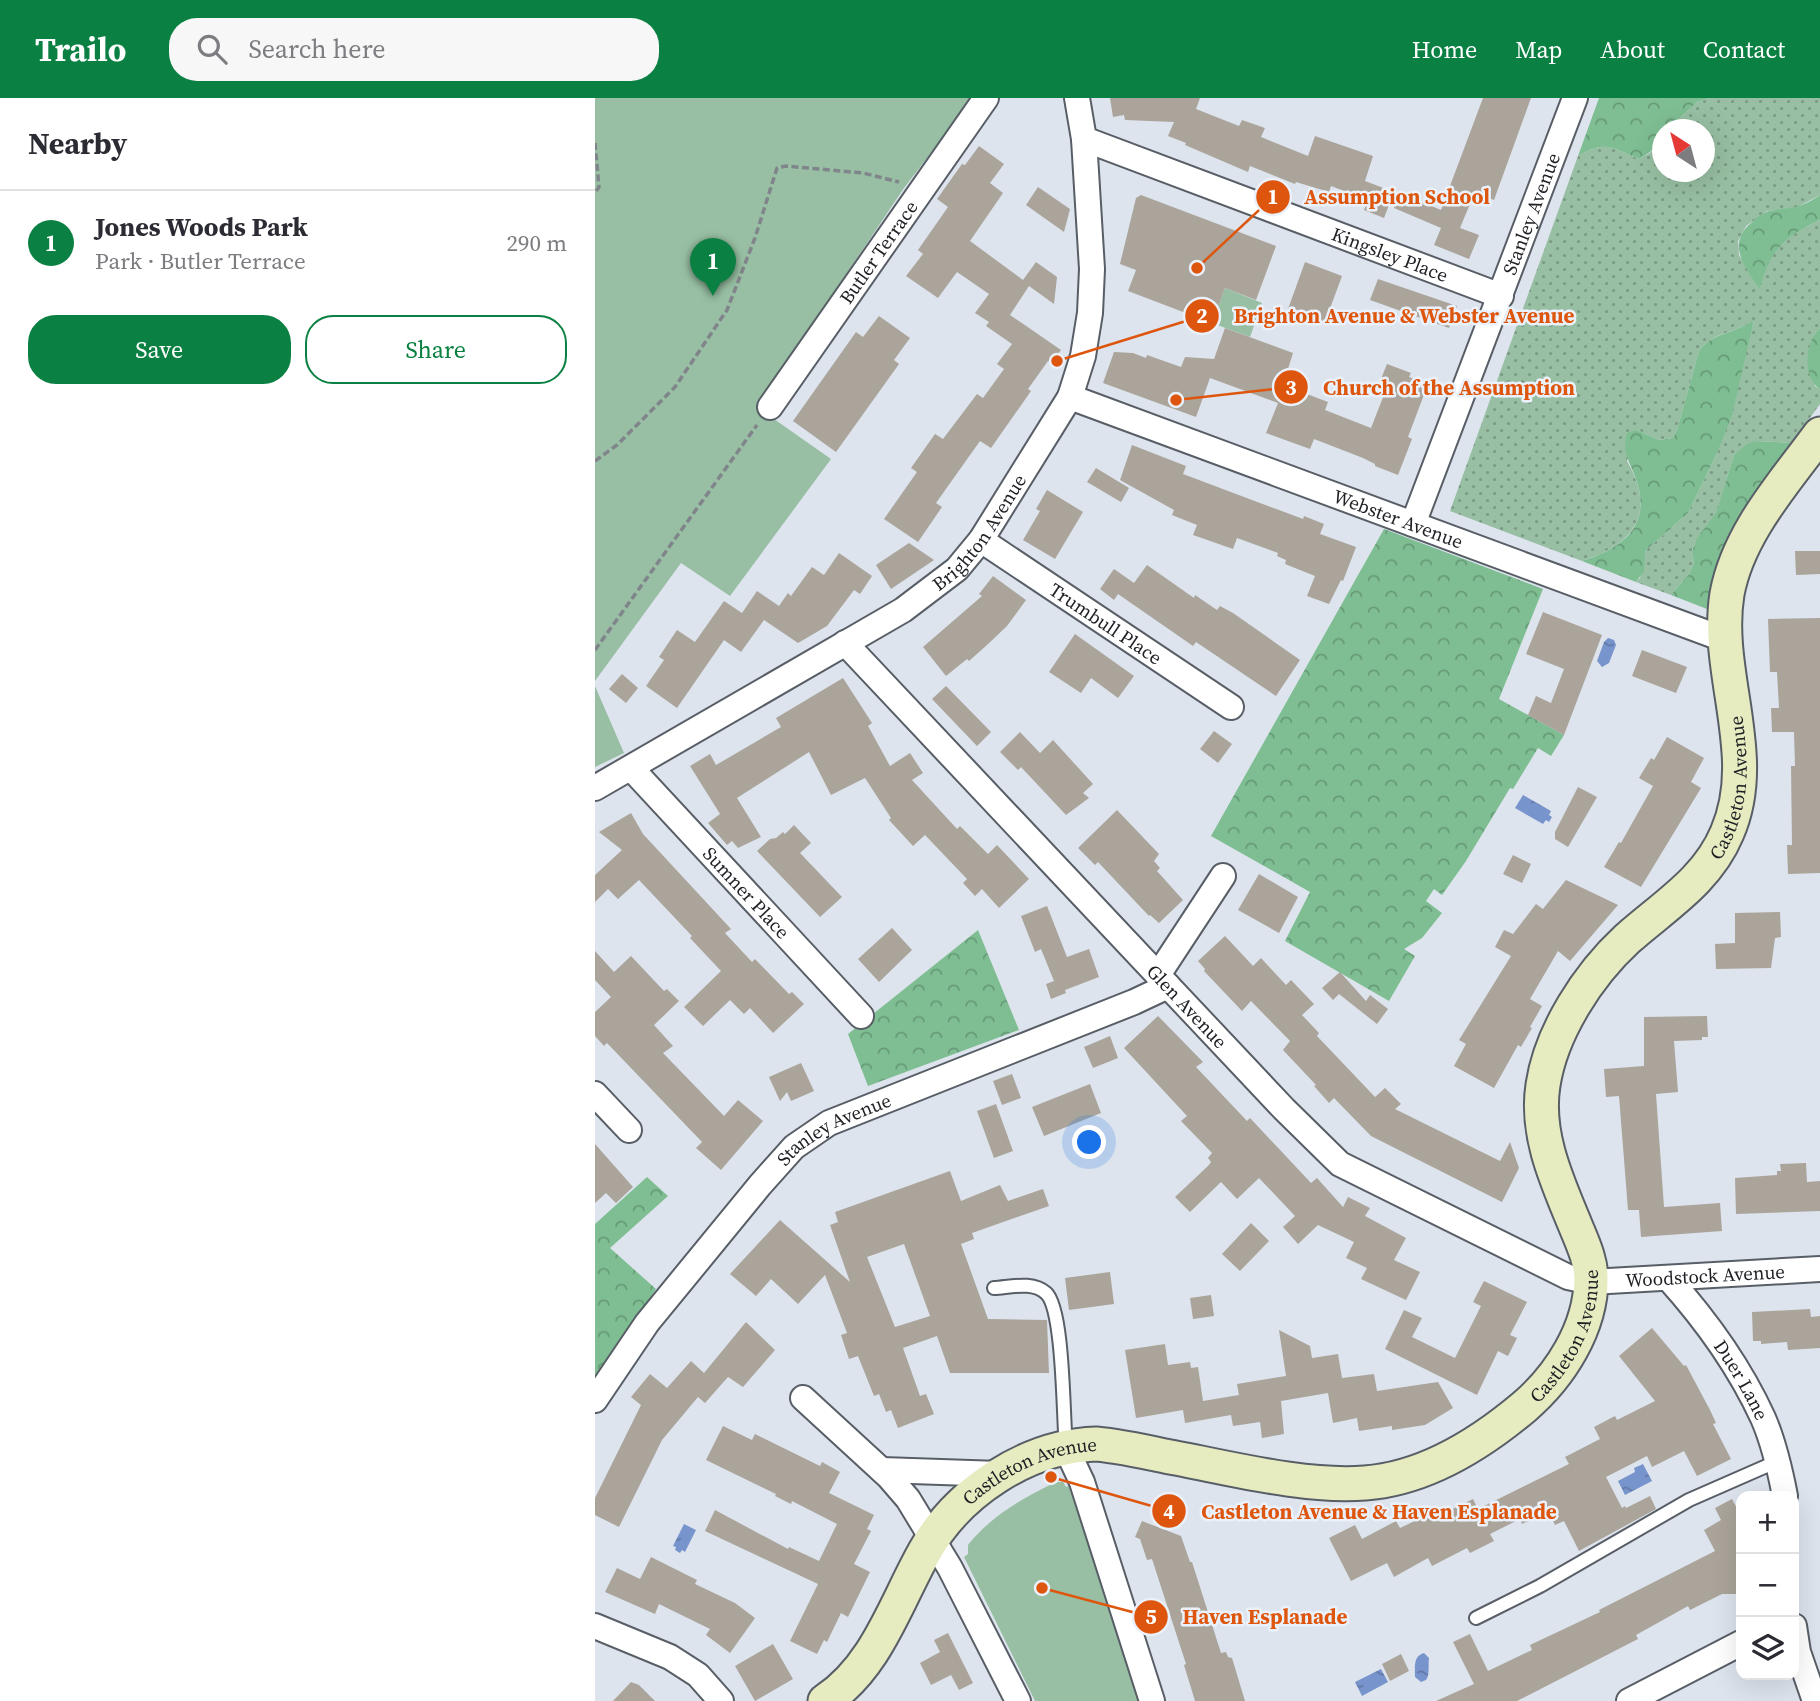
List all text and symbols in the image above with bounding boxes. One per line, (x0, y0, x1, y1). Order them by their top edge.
search box (169, 18, 659, 81)
text: Trailo (35, 27, 127, 72)
icon: search (193, 30, 231, 68)
text: Search here (249, 31, 386, 67)
text: Home (1412, 33, 1477, 66)
text: Map (1515, 33, 1562, 66)
text: About (1600, 33, 1665, 66)
text: Contact (1703, 33, 1785, 66)
north arrow (1652, 119, 1715, 182)
text: Nearby (28, 123, 127, 164)
street label: Stanley Avenue (1496, 149, 1566, 278)
callout: Assumption School (1255, 176, 1504, 218)
text: 1 (1267, 182, 1279, 211)
text: Assumption School (1304, 182, 1490, 211)
street label: Butler Terrace (833, 195, 924, 309)
text: Jones Woods Park (95, 209, 308, 245)
street label: Kingsley Place (1328, 220, 1452, 288)
text: 1 (45, 227, 57, 259)
text: 290 m (506, 227, 567, 259)
pin: 1 (690, 238, 736, 296)
text: Park · Butler Terrace (95, 245, 306, 277)
callout: Brighton Avenue & Webster Avenue (1185, 295, 1589, 337)
text: 2 (1196, 301, 1208, 330)
text: Brighton Avenue & Webster Avenue (1234, 301, 1574, 330)
button: Save (28, 315, 291, 384)
button: Share (305, 315, 567, 384)
callout: Church of the Assumption (1274, 366, 1589, 408)
text: 3 (1285, 373, 1297, 402)
text: Church of the Assumption (1323, 373, 1575, 402)
street label: Brighton Avenue (927, 469, 1032, 597)
street label: Webster Avenue (1330, 483, 1467, 554)
street label: Trumbull Place (1044, 576, 1167, 670)
street label: Castleton Avenue (1703, 714, 1753, 864)
street label: Sumner Place (697, 841, 796, 944)
street label: Glen Avenue (1141, 958, 1233, 1054)
street label: Stanley Avenue (771, 1087, 895, 1171)
your location (1072, 1125, 1106, 1159)
street label: Woodstock Avenue (1625, 1258, 1786, 1293)
street label: Castleton Avenue (1523, 1269, 1604, 1408)
street label: Duer Lane (1708, 1335, 1775, 1424)
street label: Castleton Avenue (956, 1431, 1097, 1511)
callout: Castleton Avenue & Haven Esplanade (1152, 1490, 1570, 1532)
map controls (1736, 1491, 1799, 1680)
button: + (1736, 1491, 1799, 1554)
text: 4 (1163, 1497, 1175, 1526)
text: Castleton Avenue & Haven Esplanade (1201, 1497, 1557, 1526)
button: − (1736, 1554, 1799, 1617)
callout: Haven Esplanade (1134, 1596, 1362, 1638)
text: 5 (1145, 1602, 1157, 1631)
text: Haven Esplanade (1183, 1602, 1348, 1631)
button: layers (1736, 1617, 1799, 1680)

